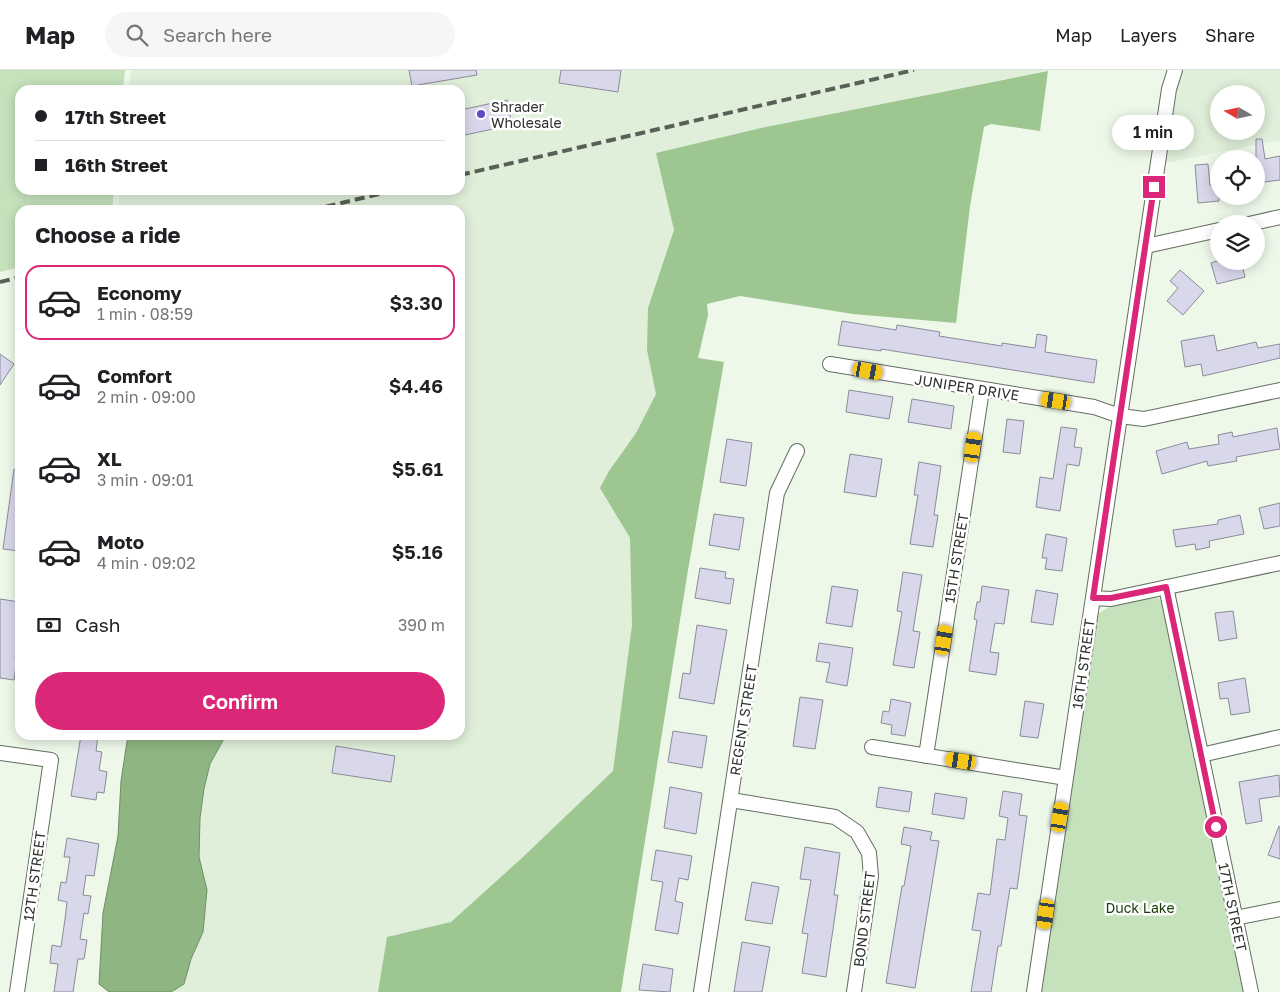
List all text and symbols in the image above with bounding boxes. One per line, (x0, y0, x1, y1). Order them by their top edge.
search box (105, 12, 455, 57)
text: Map (25, 20, 75, 49)
icon: search (123, 21, 151, 49)
text: Search here (163, 23, 272, 46)
text: Map (1055, 24, 1092, 46)
text: Layers (1120, 24, 1177, 46)
text: Share (1205, 24, 1255, 46)
north arrow (1210, 85, 1265, 140)
map controls (1210, 85, 1265, 270)
place label: Shrader Wholesale (491, 98, 562, 131)
text: 17th Street (65, 105, 166, 128)
marker: Shrader Wholesale (475, 108, 487, 120)
callout: 1 min (1113, 114, 1195, 150)
text: 1 min (1133, 122, 1173, 142)
button: locate (1210, 150, 1265, 205)
text: 16th Street (65, 153, 168, 176)
route end (1143, 176, 1165, 198)
button: layers (1210, 215, 1265, 270)
text: Choose a ride (35, 221, 181, 248)
icon: car (37, 280, 82, 325)
text: Economy (97, 281, 182, 304)
text: $3.30 (389, 291, 443, 314)
text: 1 min · 08:59 (97, 304, 193, 324)
car (851, 361, 884, 381)
icon: car (37, 363, 82, 408)
text: Comfort (97, 364, 172, 387)
street label: JUNIPER DRIVE (914, 370, 1020, 404)
text: $4.46 (389, 374, 443, 397)
text: 2 min · 09:00 (97, 387, 196, 407)
car (1040, 391, 1071, 411)
car (963, 431, 982, 463)
icon: car (37, 446, 82, 491)
text: XL (97, 447, 122, 470)
text: $5.61 (392, 457, 443, 480)
text: 3 min · 09:01 (97, 470, 194, 490)
street label: 15TH STREET (941, 512, 972, 604)
icon: car (37, 529, 82, 574)
text: Moto (97, 530, 144, 553)
text: $5.16 (392, 540, 443, 563)
text: 4 min · 09:02 (97, 553, 195, 573)
icon: cash (35, 611, 63, 639)
text: Cash (75, 613, 120, 636)
text: 390 m (398, 615, 445, 635)
street label: 16TH STREET (1068, 617, 1098, 710)
car (934, 624, 953, 656)
street label: REGENT STREET (726, 663, 760, 777)
button: Confirm (35, 672, 445, 730)
car (945, 751, 976, 771)
car (1050, 801, 1069, 833)
route start (1205, 816, 1227, 838)
street label: 12TH STREET (19, 830, 49, 922)
street label: 17TH STREET (1215, 861, 1251, 953)
street label: BOND STREET (850, 870, 878, 968)
car (1036, 898, 1055, 930)
park label: Duck Lake (1105, 899, 1175, 916)

